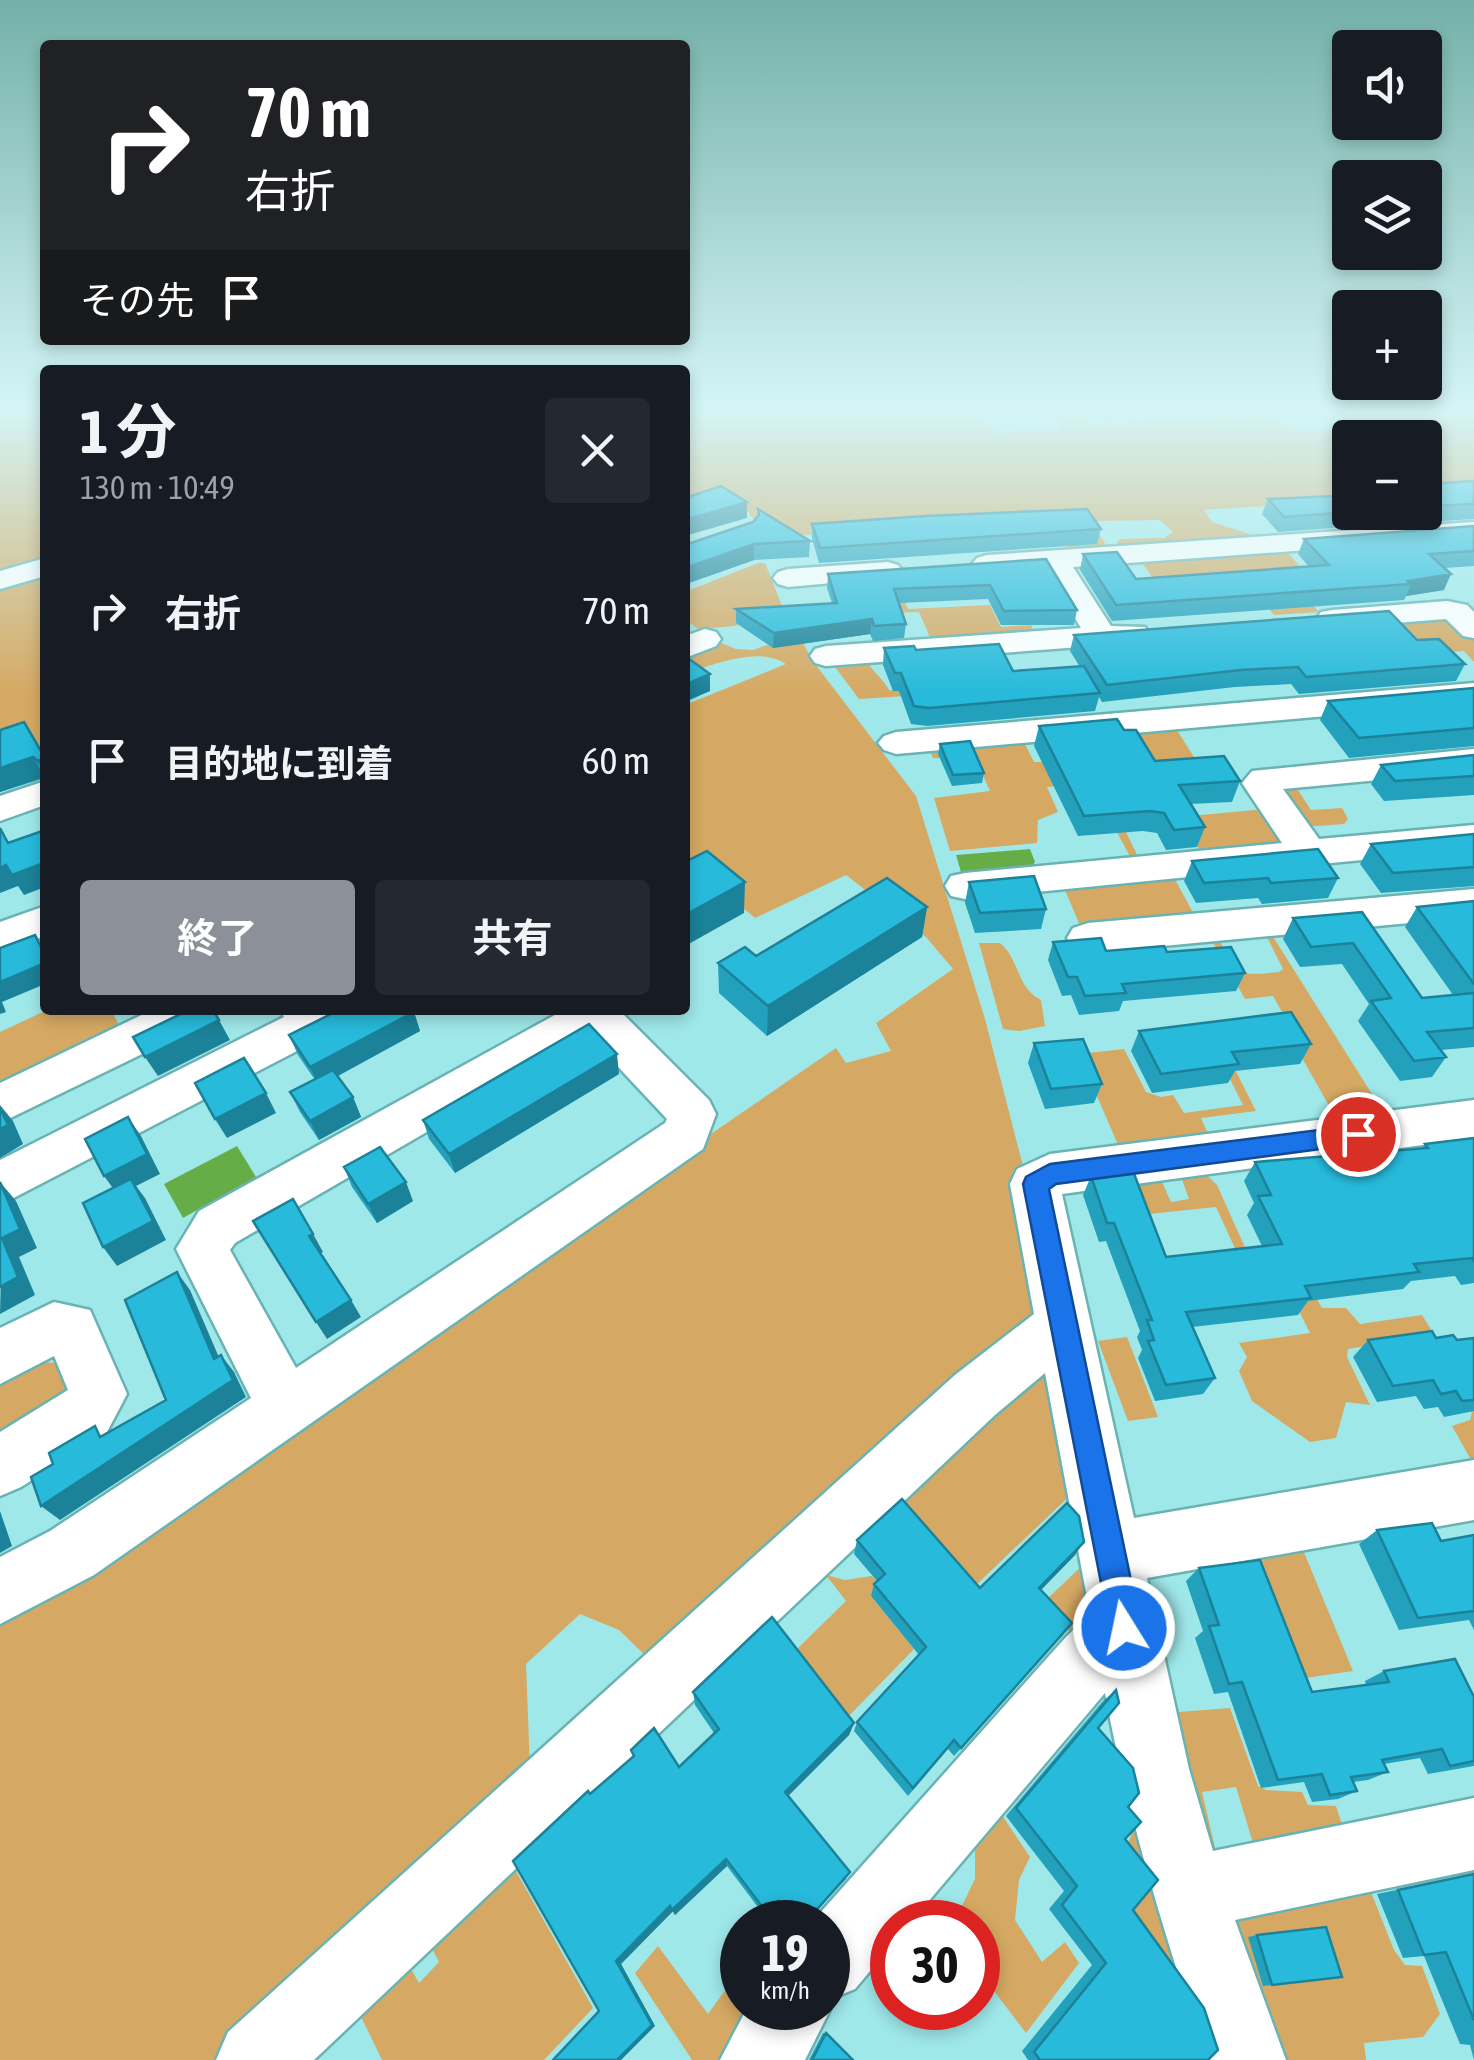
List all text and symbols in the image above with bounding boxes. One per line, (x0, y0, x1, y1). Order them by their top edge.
map controls (1332, 30, 1442, 530)
button: sound (1332, 30, 1442, 140)
text: 70 m (245, 72, 371, 152)
icon: right (80, 80, 210, 210)
button: layers (1332, 160, 1442, 270)
text: 右折 (245, 165, 335, 217)
icon: arrive (214, 270, 269, 325)
text: その先 (80, 279, 194, 322)
button: + (1332, 290, 1442, 400)
text: 1 分 (80, 397, 176, 466)
button: close (545, 398, 650, 503)
button: − (1332, 420, 1442, 530)
text: 130 m · 10:49 (80, 469, 235, 506)
icon: right (80, 583, 135, 638)
text: 70 m (582, 589, 650, 632)
text: 右折 (165, 592, 241, 635)
icon: arrive (80, 733, 135, 788)
text: 60 m (582, 739, 650, 782)
text: 目的地に到着 (165, 742, 393, 785)
button: 終了 (80, 880, 355, 995)
button: 共有 (375, 880, 650, 995)
pin (1316, 1092, 1401, 1177)
icon: arrive (1331, 1107, 1386, 1162)
position arrow (1072, 1576, 1176, 1680)
speed limit sign: 30 (870, 1900, 1000, 2030)
text: 19 (761, 1924, 808, 1982)
text: km/h (760, 1976, 810, 2004)

